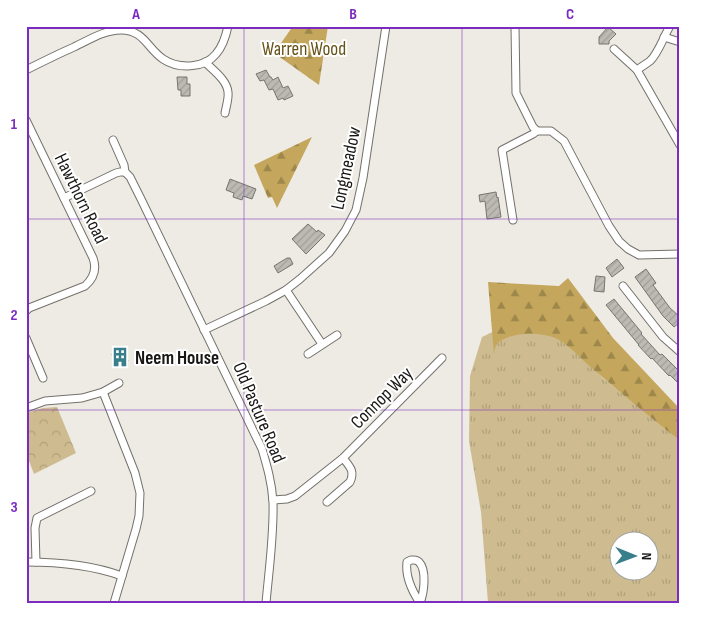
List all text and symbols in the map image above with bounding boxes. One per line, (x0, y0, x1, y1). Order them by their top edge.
text: A (131, 5, 140, 24)
text: B (349, 5, 357, 24)
text: C (566, 5, 574, 24)
park label: Warren Wood (262, 38, 346, 61)
text: 1 (11, 115, 18, 134)
street label: Longmeadow (326, 125, 367, 212)
street label: Hawthorn Road (49, 150, 112, 248)
text: 2 (10, 306, 18, 325)
building icon: Neem House (109, 346, 131, 368)
place label: Neem House (135, 347, 219, 370)
street label: Old Pasture Road (227, 359, 290, 466)
street label: Connop Way (346, 362, 418, 434)
text: 3 (10, 498, 18, 517)
north arrow (608, 532, 658, 582)
text: N (638, 552, 655, 560)

